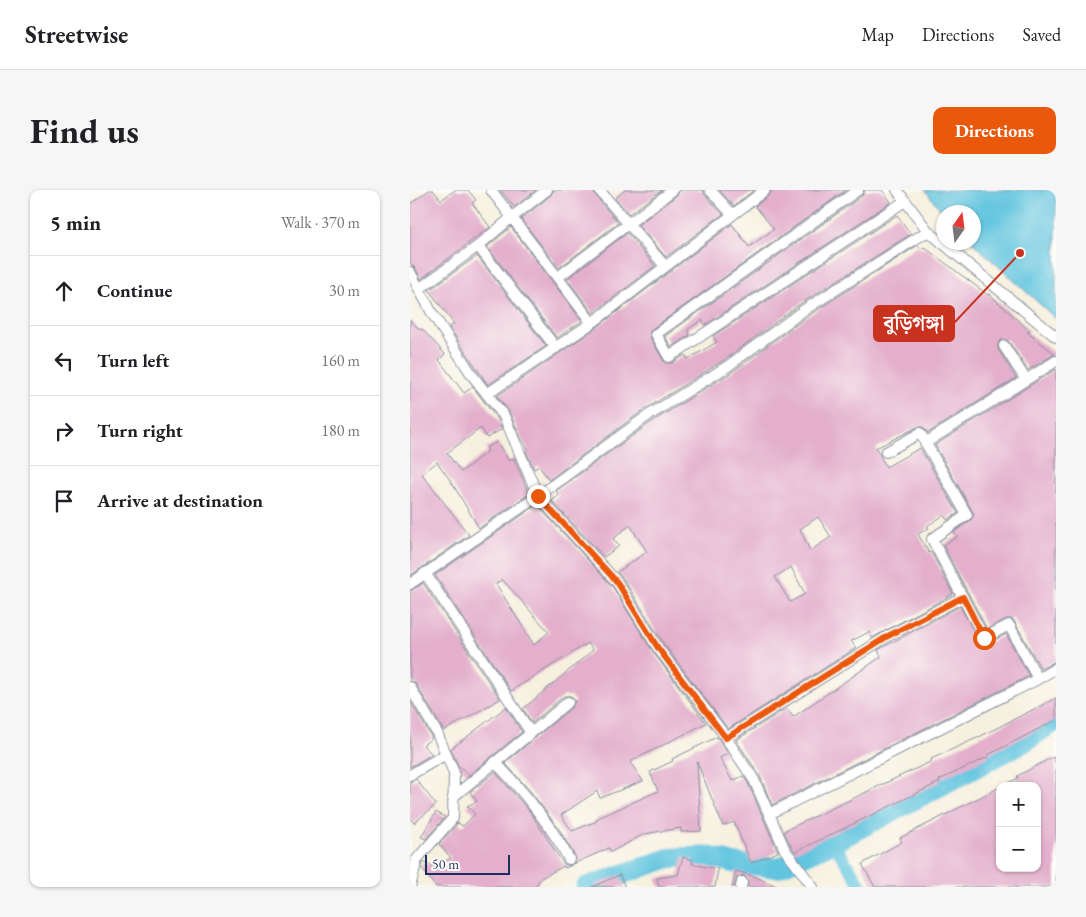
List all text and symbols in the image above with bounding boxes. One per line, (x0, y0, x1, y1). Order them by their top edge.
text: Streetwise (25, 19, 128, 50)
text: Map (862, 23, 894, 46)
text: Directions (922, 23, 994, 46)
text: Saved (1022, 23, 1061, 46)
button: Directions (933, 107, 1056, 154)
text: Find us (30, 108, 139, 153)
north arrow (936, 205, 981, 250)
text: 5 min (50, 209, 101, 236)
text: Walk · 370 m (281, 212, 360, 233)
icon: ahead (50, 277, 78, 305)
text: Continue (97, 278, 172, 303)
text: 30 m (329, 280, 360, 301)
callout: বুড়িগঙ্গা (874, 306, 954, 341)
text: বুড়িগঙ্গা (883, 310, 944, 336)
icon: left (50, 347, 78, 375)
text: Turn left (97, 348, 169, 373)
text: 160 m (321, 350, 360, 371)
icon: right (50, 417, 78, 445)
text: Turn right (97, 418, 183, 443)
text: 180 m (321, 420, 360, 441)
route end (527, 485, 550, 508)
icon: arrive (50, 487, 78, 515)
text: Arrive at destination (97, 488, 263, 513)
route start (973, 627, 996, 650)
map controls (996, 782, 1041, 872)
button: + (996, 782, 1041, 827)
button: − (996, 827, 1041, 872)
scale bar (425, 852, 510, 875)
text: 50 m (432, 855, 459, 873)

